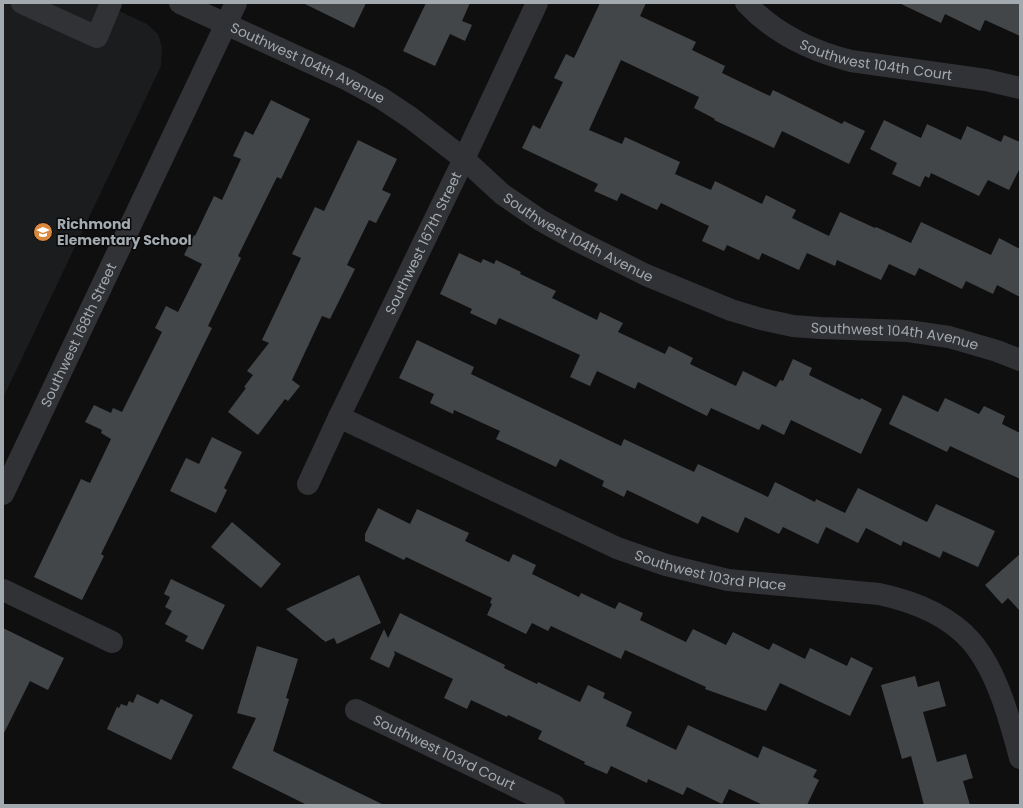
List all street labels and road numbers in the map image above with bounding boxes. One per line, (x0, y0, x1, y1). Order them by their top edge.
street label: Southwest 104th Avenue (227, 17, 389, 108)
street label: Southwest 104th Court (796, 34, 954, 85)
street label: Southwest 167th Street (380, 168, 466, 318)
street label: Southwest 104th Avenue (499, 188, 657, 287)
street label: Southwest 168th Street (36, 259, 121, 411)
street label: Southwest 104th Avenue (810, 317, 981, 355)
street label: Southwest 103rd Place (632, 545, 787, 595)
street label: Southwest 103rd Court (370, 710, 519, 795)

